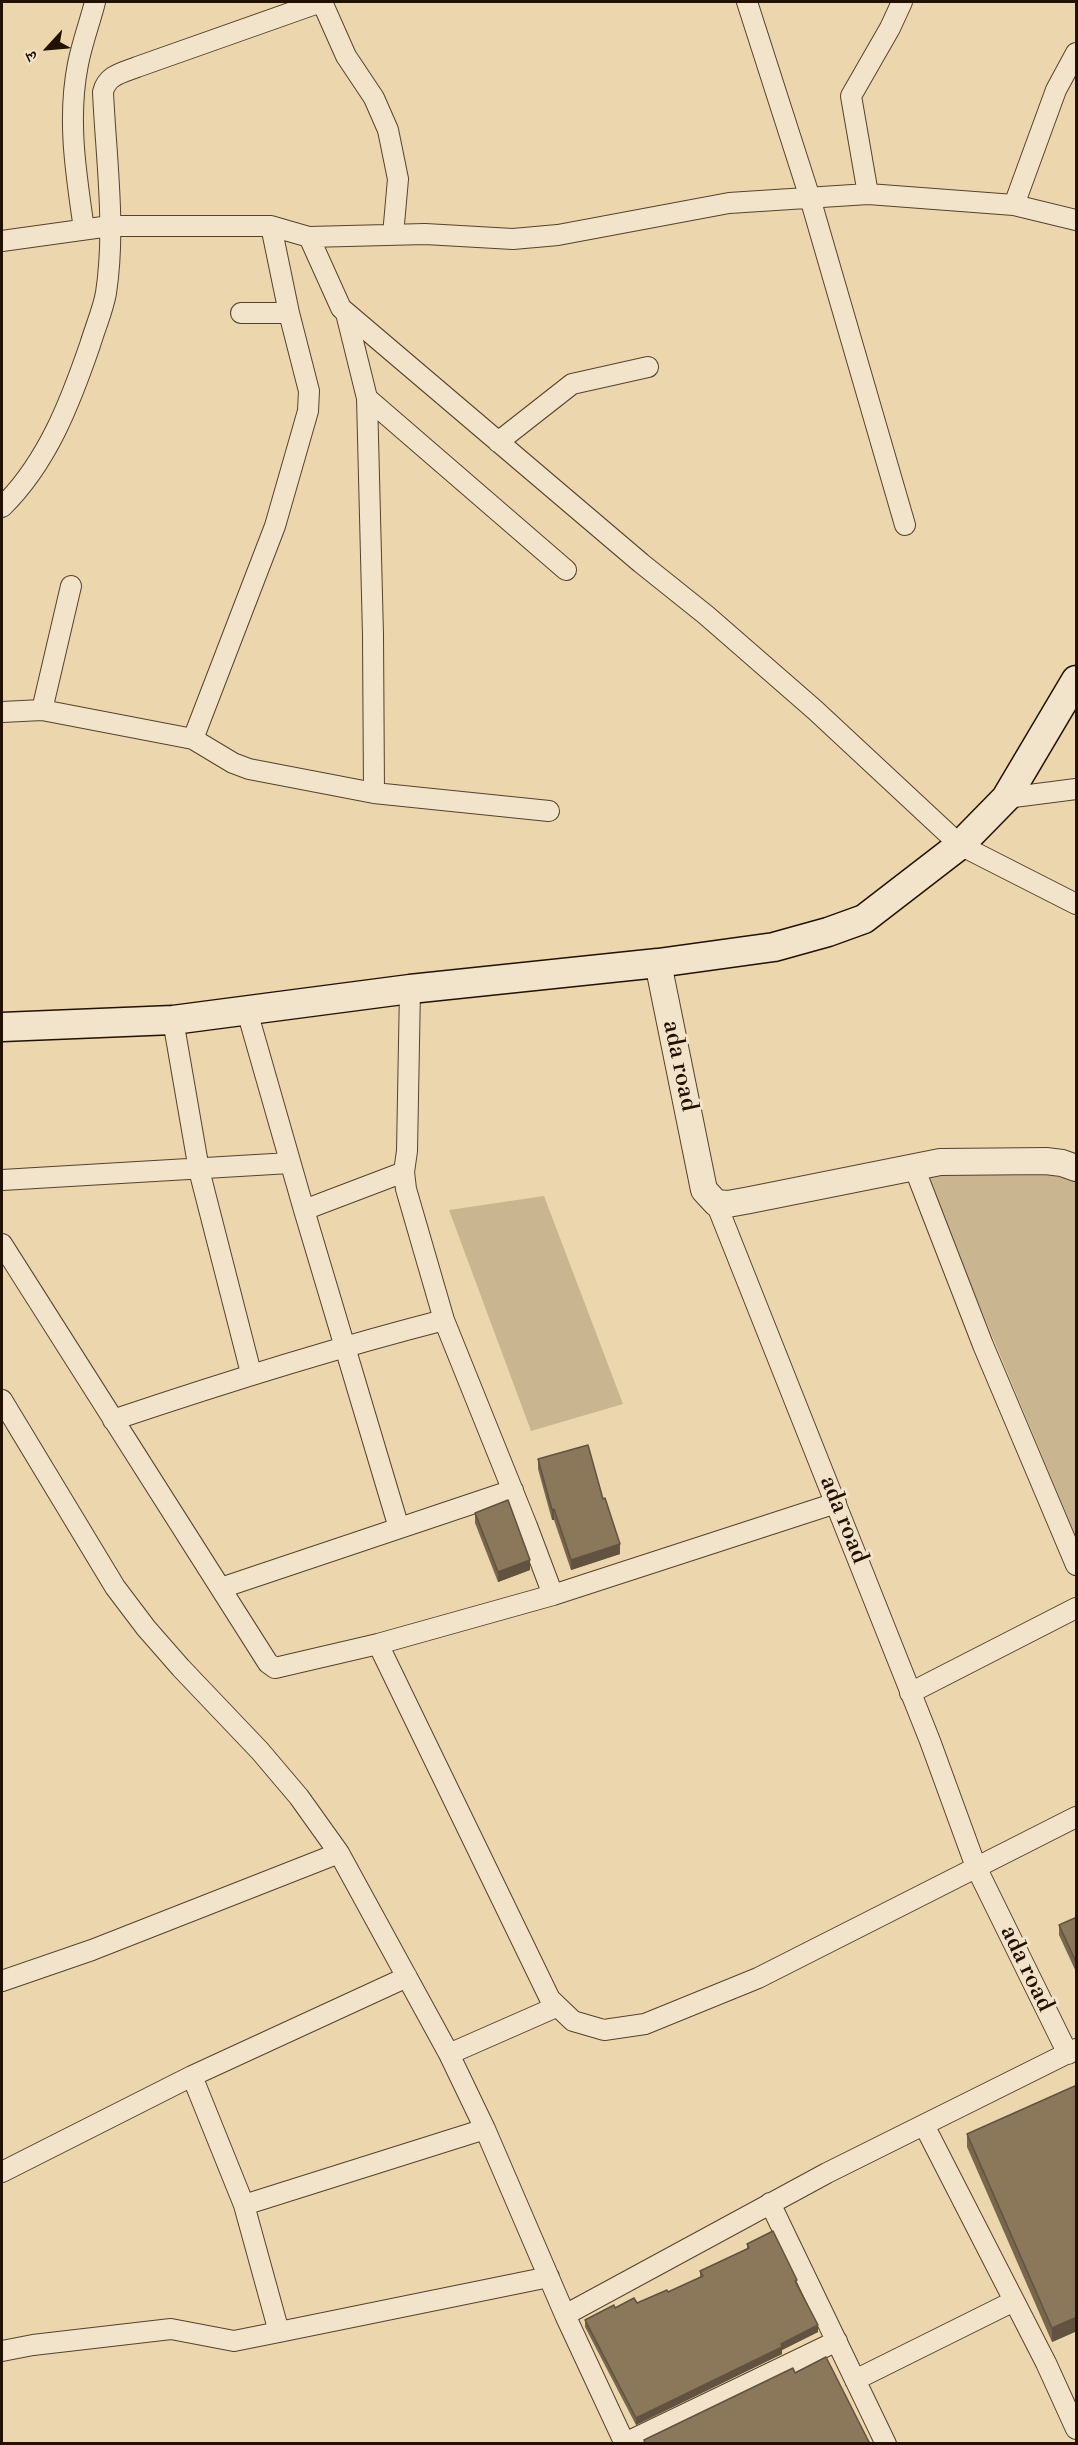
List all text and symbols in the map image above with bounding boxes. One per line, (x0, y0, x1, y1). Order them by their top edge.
north arrow (18, 18, 78, 78)
text: उ (21, 48, 43, 64)
street label: ada road (655, 1018, 703, 1114)
street label: ada road (812, 1472, 874, 1568)
street label: ada road (993, 1921, 1059, 2017)

